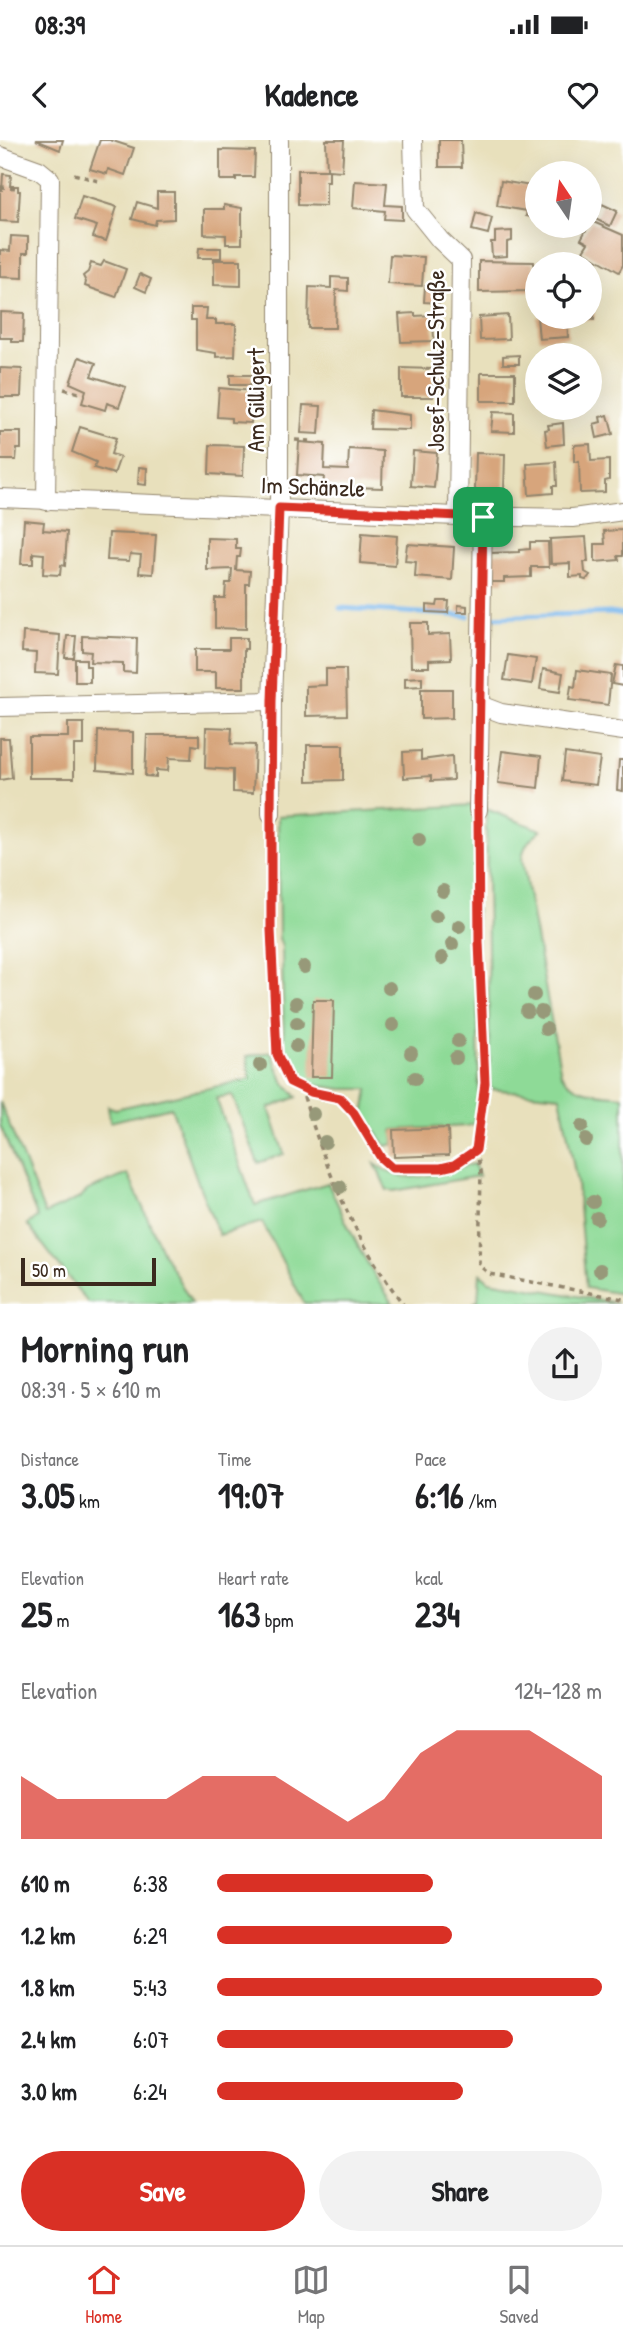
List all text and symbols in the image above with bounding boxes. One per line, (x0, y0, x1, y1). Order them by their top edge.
text: 08:39 (35, 7, 85, 42)
text: Kadence (264, 73, 359, 116)
icon: back (21, 76, 59, 114)
icon: heart (564, 76, 602, 114)
north arrow (525, 161, 602, 238)
map controls (525, 161, 602, 420)
button: locate (525, 252, 602, 329)
street label: Josef-Schulz-Straße (419, 269, 451, 452)
button: layers (525, 343, 602, 420)
street label: Am Gilligert (239, 347, 271, 452)
street label: Im Schänzle (260, 468, 366, 504)
pin (453, 487, 513, 547)
icon: arrive (464, 498, 502, 536)
scale bar (21, 1254, 156, 1286)
text: 50 m (32, 1257, 66, 1283)
text: Morning run (21, 1322, 189, 1374)
button: share (528, 1327, 602, 1401)
text: 08:39 · 5 × 610 m (21, 1374, 161, 1405)
text: Distance (21, 1446, 79, 1472)
text: Time (218, 1446, 252, 1472)
text: Pace (415, 1446, 447, 1472)
text: 3.05 (21, 1472, 75, 1519)
text: 19:07 (218, 1472, 285, 1519)
text: 6:16 (415, 1472, 464, 1519)
text: km (75, 1488, 100, 1514)
text: /km (464, 1488, 497, 1514)
text: Elevation (21, 1565, 84, 1591)
text: Heart rate (218, 1565, 289, 1591)
text: kcal (415, 1565, 443, 1591)
text: 25 (21, 1591, 52, 1638)
text: 163 (218, 1591, 260, 1638)
text: 234 (415, 1591, 460, 1638)
text: m (52, 1607, 69, 1633)
text: bpm (260, 1607, 294, 1633)
text: Elevation (21, 1675, 97, 1706)
text: 124–128 m (515, 1675, 602, 1706)
text: 610 m (21, 1868, 70, 1899)
text: 6:38 (133, 1868, 168, 1899)
text: 1.2 km (21, 1920, 76, 1951)
text: 6:29 (133, 1920, 167, 1951)
text: 1.8 km (21, 1972, 75, 2003)
text: 5:43 (133, 1972, 167, 2003)
text: 2.4 km (21, 2024, 76, 2055)
text: 6:07 (133, 2024, 169, 2055)
text: 3.0 km (21, 2076, 77, 2107)
text: 6:24 (133, 2076, 167, 2107)
button: Save (21, 2151, 305, 2231)
button: Share (319, 2151, 602, 2231)
tab: Home (85, 2261, 123, 2329)
tab: Map (292, 2261, 330, 2329)
tab: Saved (500, 2261, 538, 2329)

